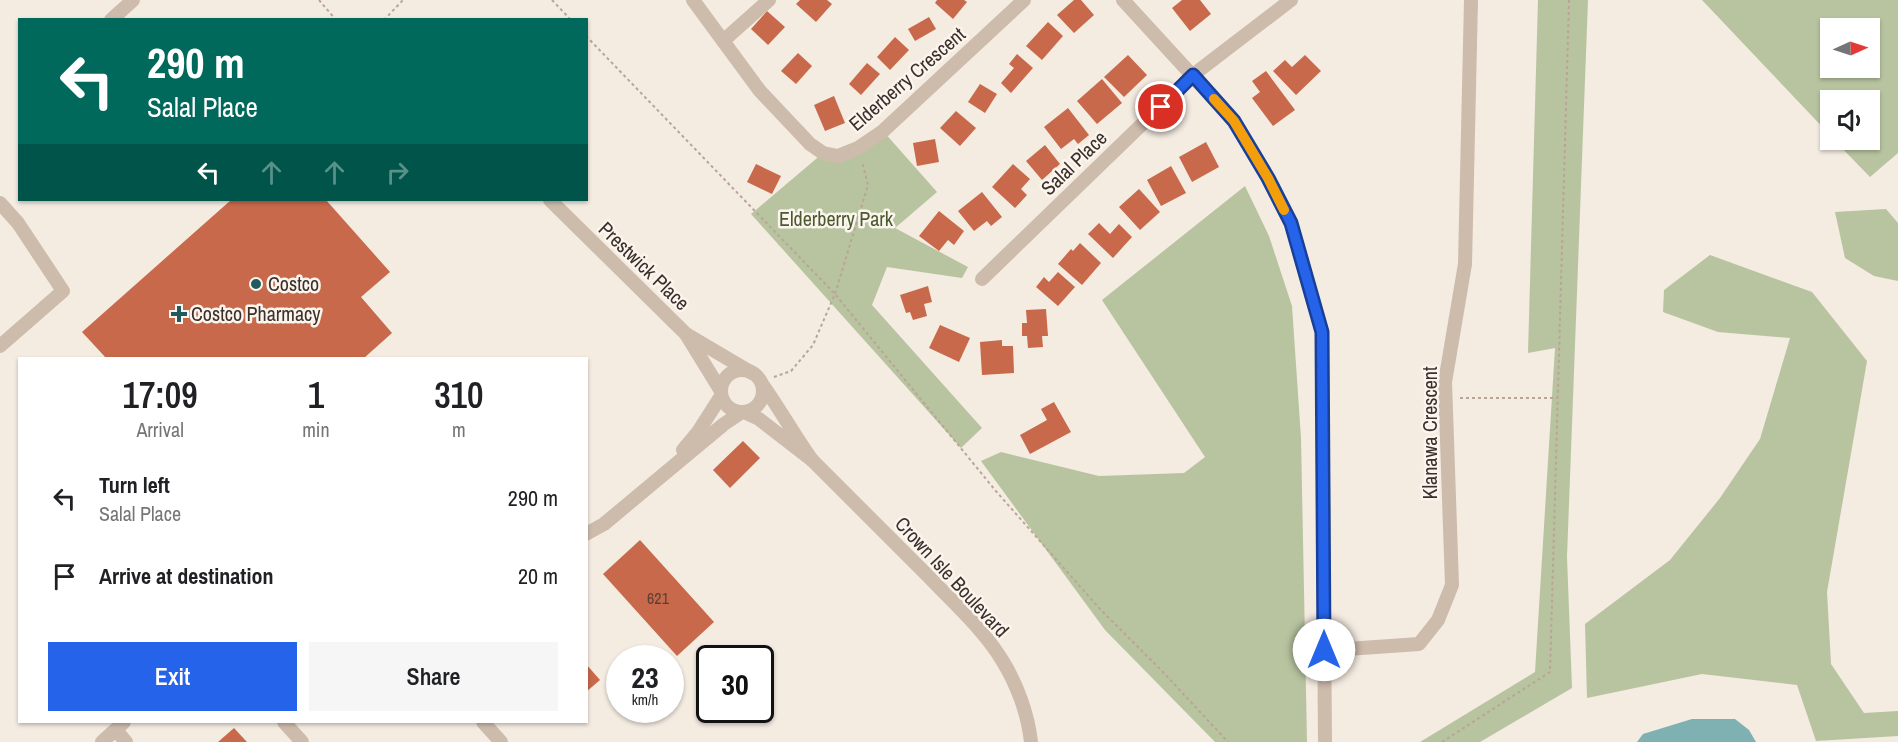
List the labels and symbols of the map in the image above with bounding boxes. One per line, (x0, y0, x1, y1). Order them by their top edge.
north arrow (1820, 18, 1880, 78)
street label: Elderberry Crescent (843, 20, 971, 137)
pin (1135, 81, 1186, 132)
street label: Salal Place (1035, 124, 1113, 201)
park label: Elderberry Park (779, 205, 894, 232)
street label: Prestwick Place (593, 215, 696, 316)
place label: Costco (268, 270, 319, 297)
marker: Costco (249, 277, 263, 291)
place label: Costco Pharmacy (191, 300, 321, 327)
marker: Costco Pharmacy (172, 307, 186, 321)
street label: Klanawa Crescent (1416, 366, 1443, 500)
street label: Crown Isle Boulevard (889, 510, 1015, 643)
house number: 621 (647, 587, 670, 609)
position arrow (1292, 618, 1356, 682)
speed limit sign: 30 (696, 645, 774, 723)

